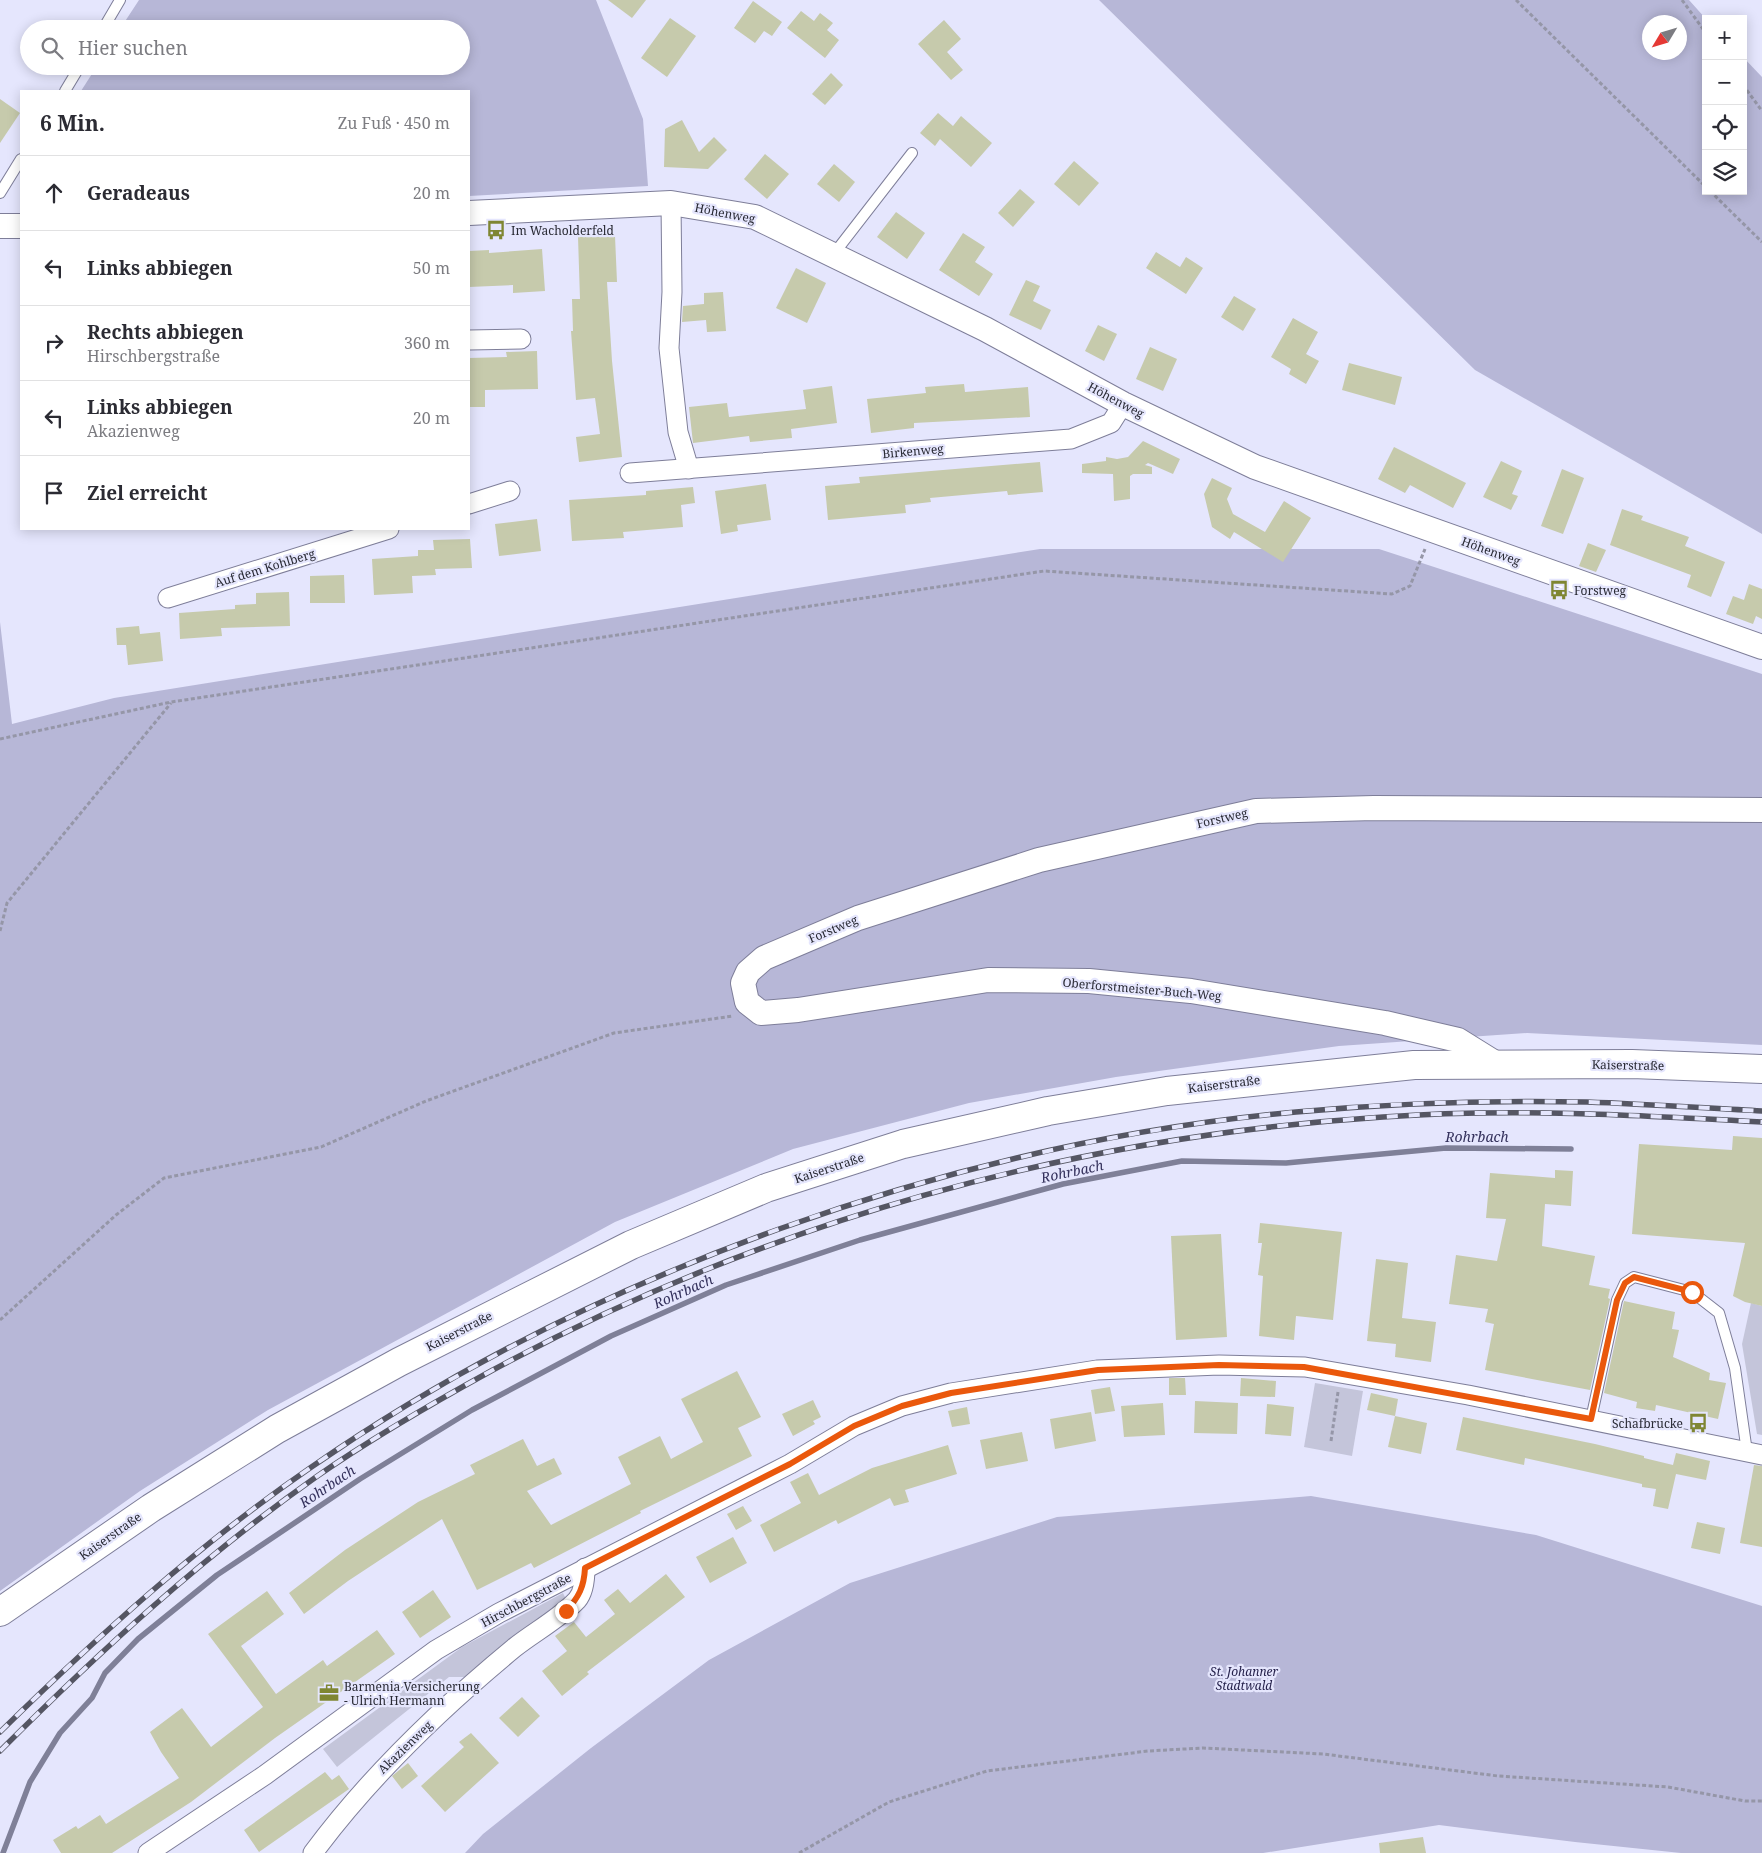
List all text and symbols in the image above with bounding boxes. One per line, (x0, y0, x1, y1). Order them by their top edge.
north arrow (1642, 15, 1687, 60)
map controls (1702, 15, 1747, 195)
button: + (1702, 15, 1747, 60)
search box (20, 20, 470, 75)
icon: search (38, 34, 66, 62)
text: Hier suchen (78, 35, 188, 61)
button: − (1702, 60, 1747, 105)
button: locate (1702, 105, 1747, 150)
text: 6 Min. (40, 109, 105, 137)
text: Zu Fuß · 450 m (338, 112, 450, 134)
button: layers (1702, 150, 1747, 195)
icon: ahead (40, 179, 68, 207)
text: Geradeaus (87, 180, 190, 206)
text: 20 m (413, 182, 450, 204)
street label: Höhenweg (693, 199, 757, 227)
bus stop icon: Im Wacholderfeld (485, 219, 507, 241)
place label: Im Wacholderfeld (511, 222, 615, 239)
icon: left (40, 254, 68, 282)
text: Links abbiegen (87, 255, 233, 281)
text: 50 m (413, 257, 450, 279)
text: Rechts abbiegen (87, 319, 244, 345)
icon: right (40, 329, 68, 357)
text: 360 m (404, 332, 450, 354)
text: Hirschbergstraße (87, 345, 220, 367)
street label: Höhenweg (1085, 378, 1148, 422)
text: Links abbiegen (87, 394, 233, 420)
icon: left (40, 404, 68, 432)
text: 20 m (413, 407, 450, 429)
text: Akazienweg (87, 420, 180, 442)
street label: Birkenweg (882, 440, 945, 462)
icon: arrive (40, 479, 68, 507)
text: Ziel erreicht (87, 480, 208, 506)
street label: Höhenweg (1459, 533, 1523, 570)
street label: Auf dem Kohlberg (213, 545, 318, 591)
bus stop icon: Forstweg (1548, 579, 1570, 601)
place label: Forstweg (1574, 582, 1627, 599)
street label: Forstweg (1195, 804, 1250, 832)
street label: Forstweg (806, 911, 861, 947)
street label: Oberforstmeister-Buch-Weg (1062, 974, 1223, 1004)
street label: Kaiserstraße (1592, 1056, 1664, 1074)
street label: Kaiserstraße (1187, 1071, 1261, 1097)
water label: Rohrbach (1444, 1127, 1509, 1146)
street label: Kaiserstraße (792, 1149, 866, 1187)
water label: Rohrbach (1038, 1155, 1106, 1187)
water label: Rohrbach (649, 1269, 716, 1313)
route start (1681, 1281, 1704, 1304)
street label: Kaiserstraße (423, 1307, 495, 1355)
bus stop icon: Schafbrücke (1687, 1412, 1709, 1434)
place label: Schafbrücke (1612, 1415, 1683, 1432)
water label: Rohrbach (295, 1460, 359, 1512)
street label: Kaiserstraße (75, 1508, 145, 1564)
street label: Hirschbergstraße (478, 1569, 574, 1631)
route end (555, 1600, 578, 1623)
park label: St. Johanner Stadtwald (1210, 1663, 1279, 1694)
place label: Barmenia Versicherung - Ulrich Hermann (344, 1678, 480, 1709)
office icon: Barmenia Versicherung - Ulrich Hermann (318, 1682, 340, 1704)
street label: Akazienweg (374, 1716, 436, 1777)

